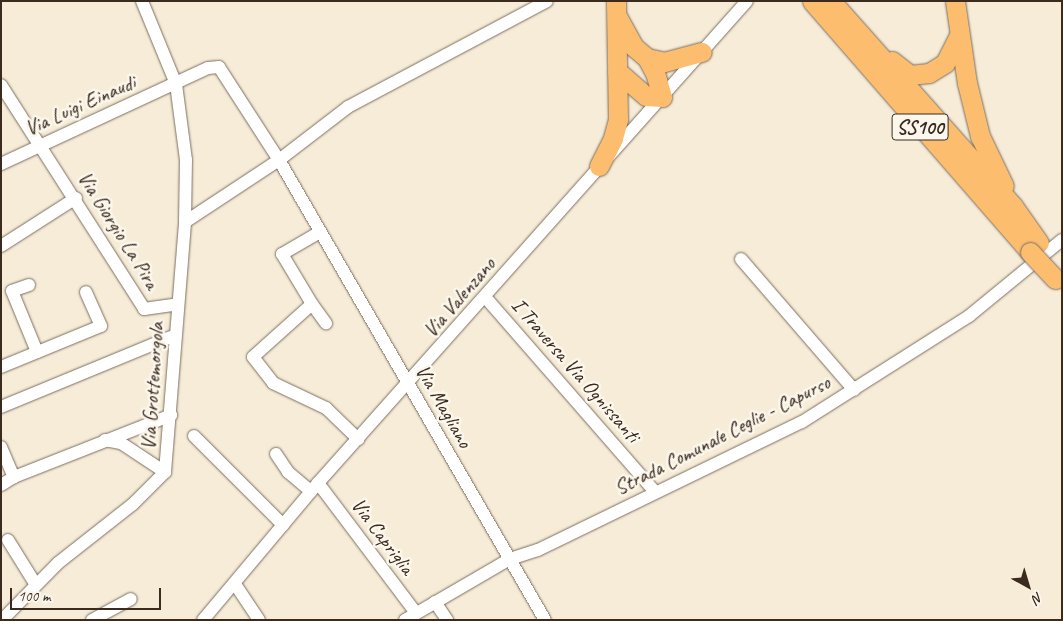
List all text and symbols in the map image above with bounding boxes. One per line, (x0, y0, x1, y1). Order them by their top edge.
street label: Via Luigi Einaudi (22, 70, 138, 140)
road number: SS100 (891, 110, 949, 144)
street label: Via Giorgio La Pira (73, 167, 165, 293)
street label: Via Valenzano (417, 252, 501, 342)
street label: I Traversa Via Ognissanti (507, 293, 645, 447)
street label: Via Grottemorgola (135, 322, 169, 450)
street label: Via Magliano (410, 360, 478, 452)
street label: Strada Comunale Ceglie - Capurso (610, 370, 834, 500)
street label: Via Capriglia (346, 492, 420, 580)
north arrow (1003, 561, 1053, 611)
scale bar (12, 578, 164, 610)
text: 100 m (18, 587, 50, 606)
text: N (1029, 589, 1046, 607)

